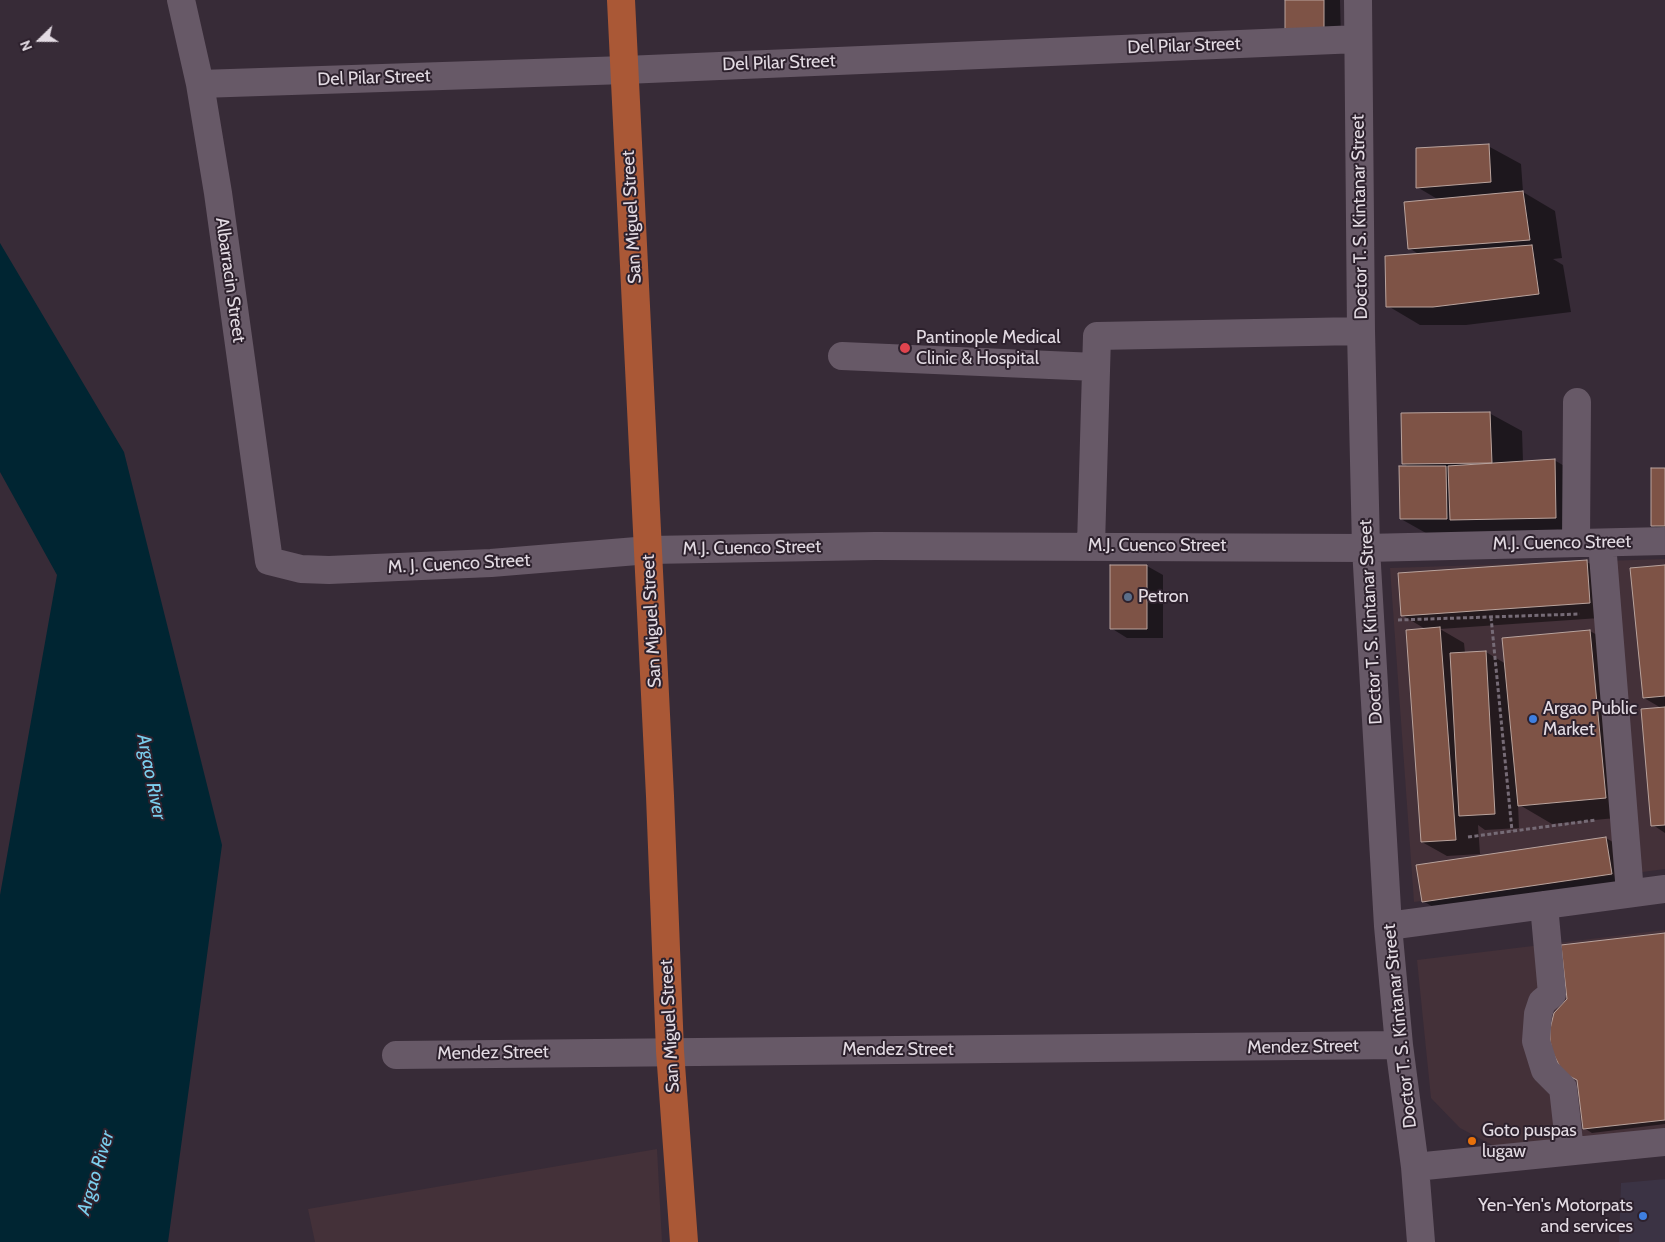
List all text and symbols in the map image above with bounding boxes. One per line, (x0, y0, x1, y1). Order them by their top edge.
north arrow (15, 15, 65, 65)
street label: Del Pilar Street (1127, 33, 1241, 59)
text: N (16, 38, 36, 54)
street label: Del Pilar Street (722, 50, 836, 76)
street label: Del Pilar Street (317, 65, 431, 91)
street label: Doctor T. S. Kintanar Street (1347, 114, 1373, 320)
street label: San Miguel Street (618, 150, 646, 284)
street label: Albarracin Street (211, 216, 249, 344)
place label: Pantinople Medical Clinic & Hospital (916, 327, 1060, 369)
marker: Pantinople Medical Clinic & Hospital (898, 341, 912, 355)
street label: Doctor T. S. Kintanar Street (1355, 519, 1387, 725)
street label: M.J. Cuenco Street (1493, 531, 1631, 555)
street label: M.J. Cuenco Street (1088, 535, 1226, 557)
street label: M.J. Cuenco Street (683, 536, 821, 560)
street label: M. J. Cuenco Street (387, 549, 531, 579)
street label: San Miguel Street (638, 554, 666, 688)
place label: Petron (1138, 586, 1189, 608)
marker: Petron (1122, 591, 1134, 603)
place label: Argao Public Market (1543, 698, 1637, 741)
marker: Argao Public Market (1527, 713, 1539, 725)
water label: Argao River (132, 732, 170, 822)
street label: Doctor T. S. Kintanar Street (1379, 923, 1421, 1129)
street label: San Miguel Street (656, 959, 684, 1093)
street label: Mendez Street (1247, 1035, 1359, 1059)
street label: Mendez Street (842, 1039, 954, 1061)
street label: Mendez Street (437, 1041, 549, 1065)
place label: Goto puspas lugaw (1482, 1120, 1577, 1162)
water label: Argao River (72, 1128, 120, 1218)
marker: Goto puspas lugaw (1466, 1135, 1478, 1147)
place label: Yen-Yen's Motorpats and services (1478, 1195, 1633, 1238)
marker: Yen-Yen's Motorpats and services (1637, 1210, 1649, 1222)

